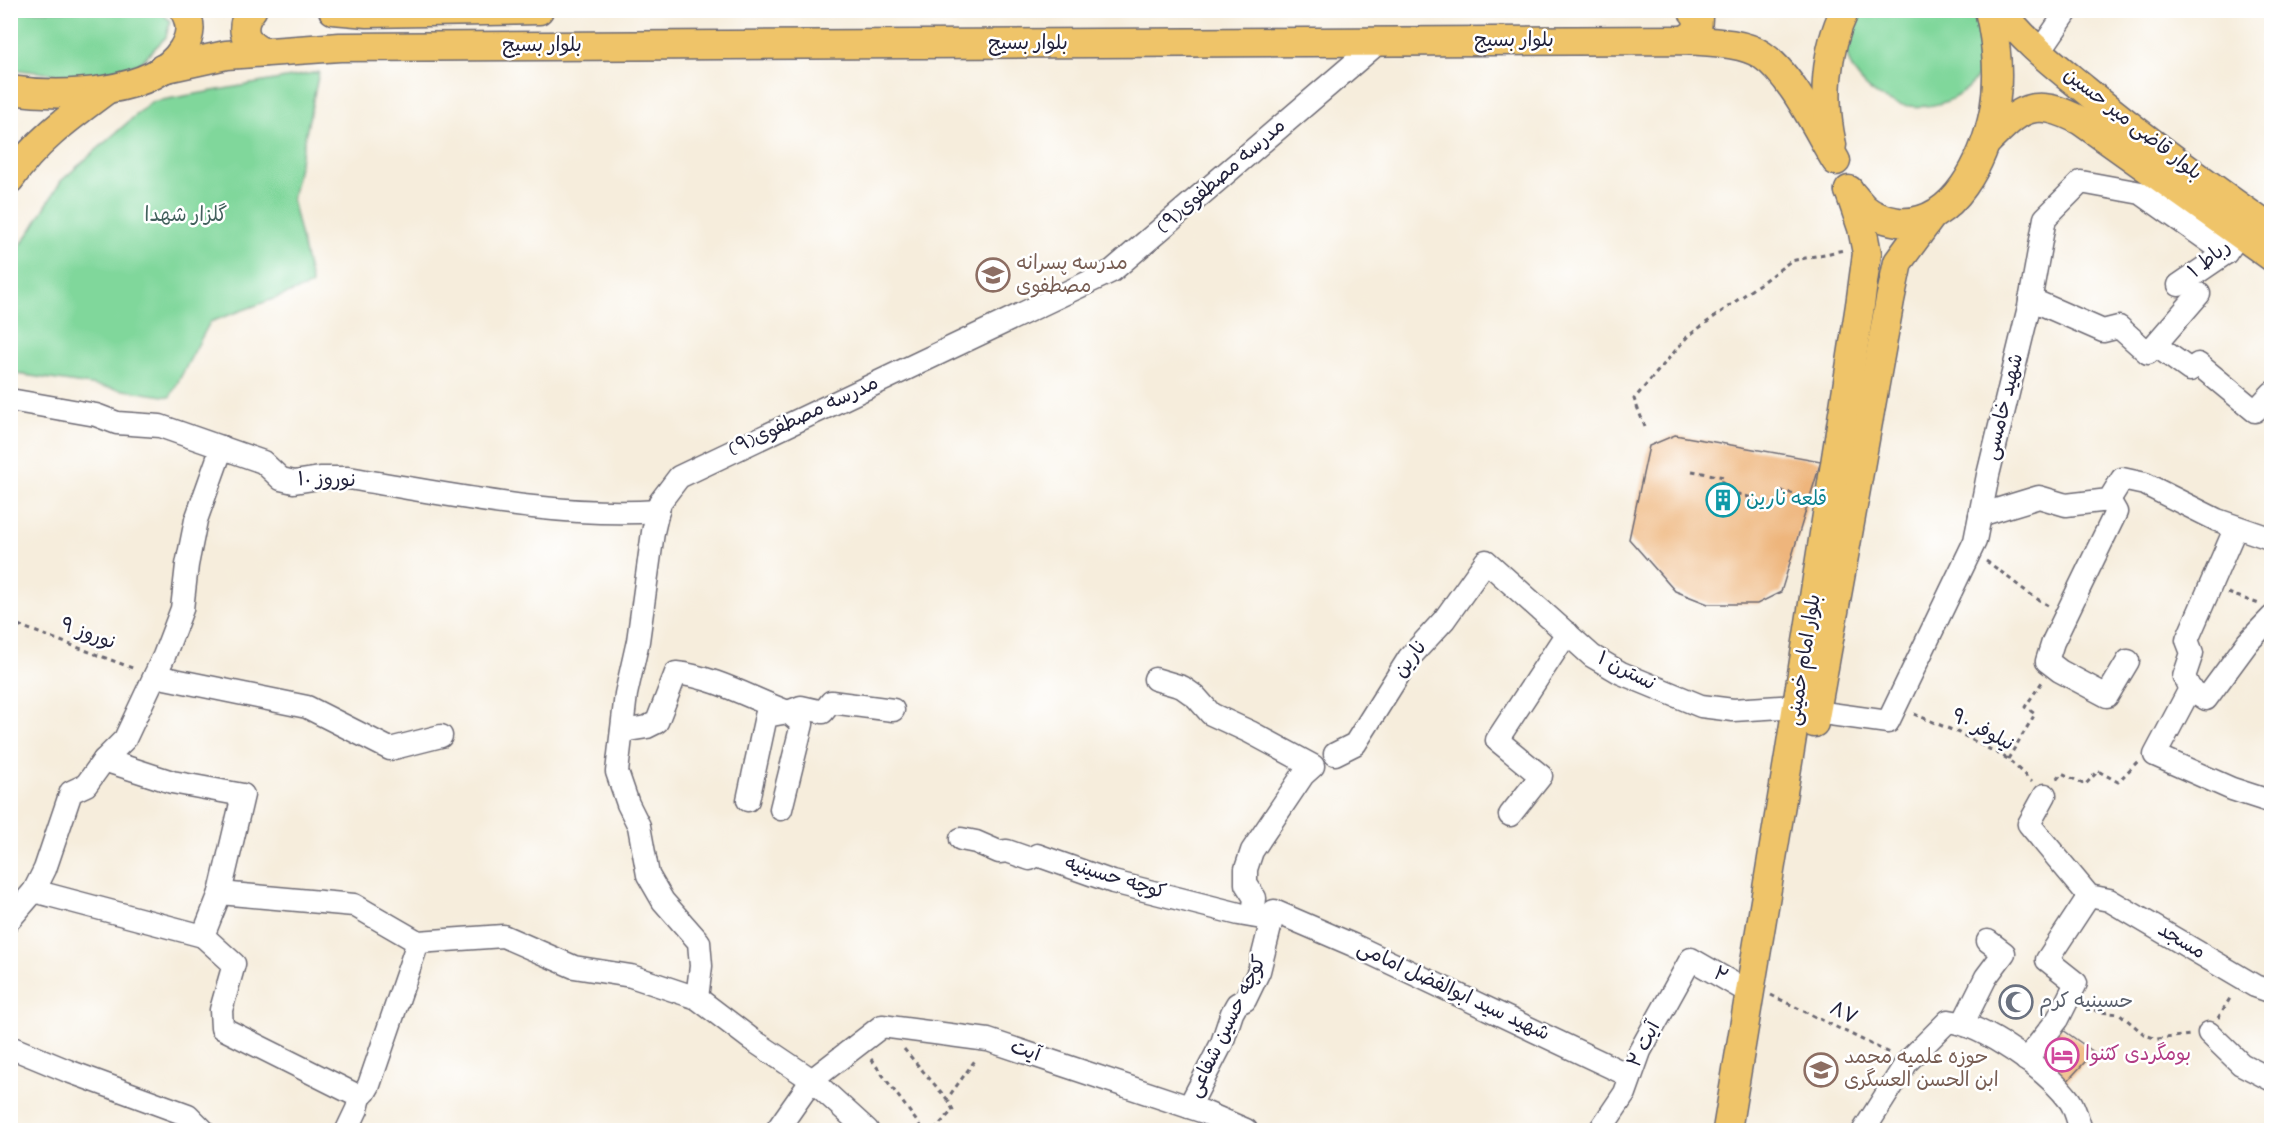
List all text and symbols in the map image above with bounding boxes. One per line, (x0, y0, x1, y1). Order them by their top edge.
street label: بلوار بسیج (1474, 27, 1554, 56)
street label: بلوار بسیج (988, 30, 1068, 59)
street label: بلوار بسیج (502, 32, 582, 61)
street label: بلوار قاضی میر حسین (2057, 62, 2207, 188)
street label: مدرسه مصطفوی(۹) (1151, 113, 1293, 241)
park label: گلزار شهدا (145, 202, 227, 231)
street label: رباط ۱ (2182, 234, 2238, 286)
place label: مدرسه پسرانه مصطفوی (1016, 250, 1128, 302)
school or university icon: مدرسه پسرانه مصطفوی (975, 257, 1011, 293)
street label: شهید خامسی (1978, 351, 2032, 463)
street label: مدرسه مصطفوی(۹) (724, 369, 884, 465)
street label: نوروز ۱۰ (297, 466, 357, 496)
building icon: قلعه نارین (1705, 482, 1741, 518)
place label: قلعه نارین (1746, 486, 1827, 515)
street label: بلوار امام خمینی (1780, 592, 1830, 728)
street label: نوروز ۹ (56, 611, 120, 659)
street label: نارین (1387, 635, 1435, 685)
street label: نسترن ۱ (1592, 645, 1660, 699)
street label: نیلوفر ۹۰ (1945, 702, 2019, 760)
street label: کوچه حسینیه (1061, 850, 1169, 908)
street label: مسجد (2152, 916, 2210, 968)
street label: شهید سید ابوالفضل امامی (1352, 935, 1554, 1049)
street label: کوچه حسین شفاعی (1181, 951, 1275, 1103)
street label: ۲ (1707, 960, 1733, 992)
mosque icon: حسینیه کرم (1998, 984, 2034, 1020)
place label: حسینیه کرم (2039, 988, 2133, 1017)
street label: ۸۷ (1824, 995, 1862, 1033)
street label: آیت ۲ (1621, 1016, 1669, 1073)
street label: آیت (1006, 1033, 1045, 1071)
hotel icon: بومگردی کثنوا (2044, 1037, 2080, 1073)
place label: بومگردی کثنوا (2085, 1041, 2191, 1070)
place label: حوزه علمیه محمد ابن الحسن العسگری (1844, 1044, 1999, 1096)
school or university icon: حوزه علمیه محمد ابن الحسن العسگری (1803, 1052, 1839, 1088)

